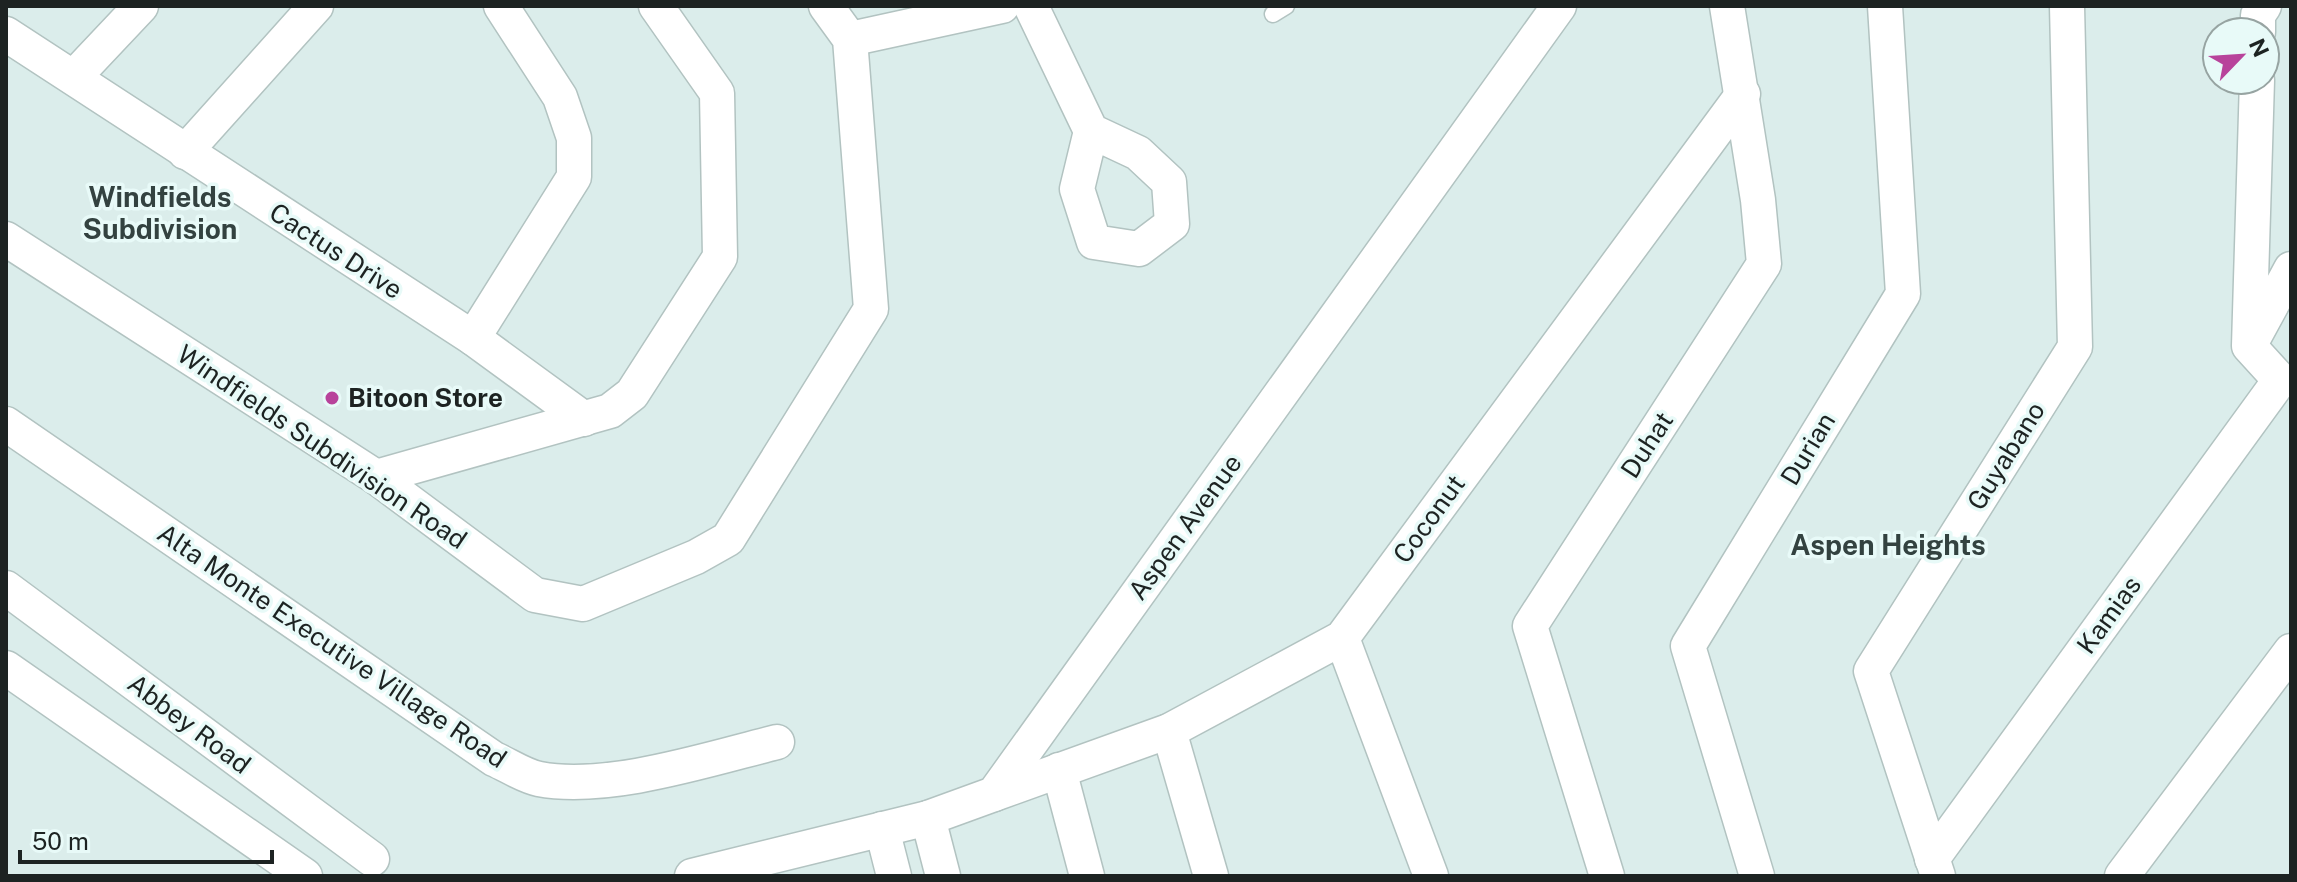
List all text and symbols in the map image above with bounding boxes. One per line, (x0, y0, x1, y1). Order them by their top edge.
north arrow (2201, 16, 2281, 96)
text: N (2244, 34, 2275, 61)
district label: Windfields Subdivision (83, 180, 237, 245)
street label: Cactus Drive (264, 196, 409, 305)
street label: Windfields Subdivision Road (172, 338, 473, 555)
place label: Bitoon Store (348, 382, 503, 413)
marker: Bitoon Store (323, 389, 341, 407)
street label: Guyabano (1960, 396, 2051, 515)
street label: Duhat (1614, 406, 1679, 483)
street label: Durian (1774, 407, 1841, 491)
street label: Aspen Avenue (1121, 448, 1248, 605)
street label: Coconut (1386, 469, 1471, 569)
street label: Alta Monte Executive Village Road (152, 517, 513, 774)
district label: Aspen Heights (1790, 528, 1986, 561)
street label: Kamias (2070, 570, 2147, 660)
street label: Abbey Road (122, 667, 257, 780)
scale bar (20, 814, 272, 864)
text: 50 m (32, 827, 89, 855)

